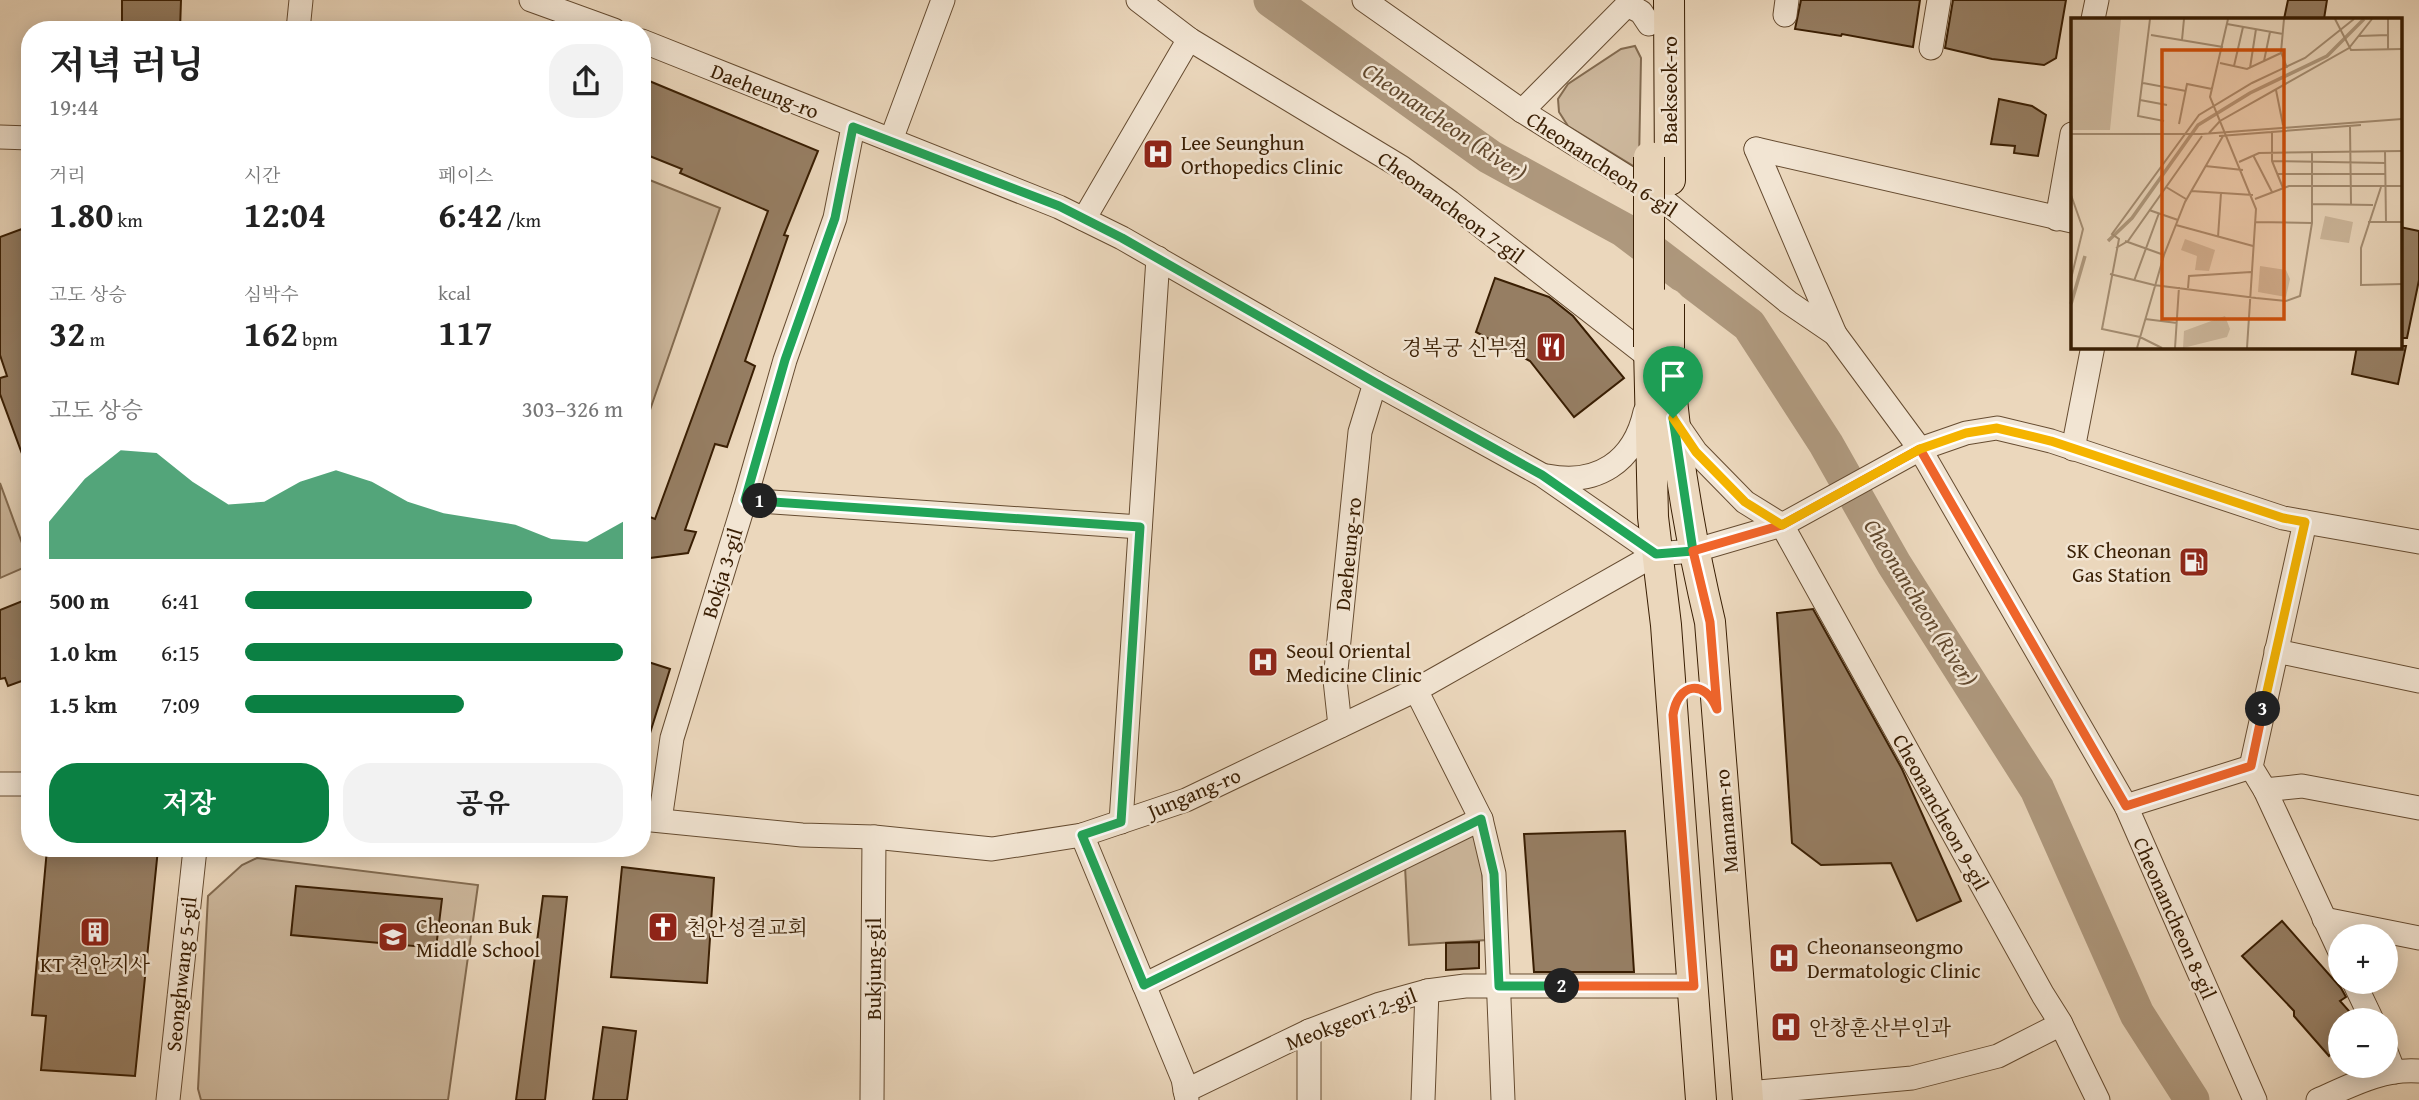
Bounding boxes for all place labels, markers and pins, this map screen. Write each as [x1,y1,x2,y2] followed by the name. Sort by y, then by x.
[1181,127,1343,182] place label: Lee Seunghun Orthopedics Clinic
[1141,137,1175,171] hospital icon: Lee Seunghun Orthopedics Clinic
[1534,330,1568,364] restaurant icon: 경복궁 신부점
[1402,332,1528,363] place label: 경복궁 신부점
[1643,346,1703,418] pin
[742,484,778,518] pin: 1
[2066,535,2171,590] place label: SK Cheonan Gas Station
[2177,545,2211,579] fuel station icon: SK Cheonan Gas Station
[1286,635,1422,690] place label: Seoul Oriental Medicine Clinic
[1246,645,1280,679] hospital icon: Seoul Oriental Medicine Clinic
[2246,692,2280,726] pin: 3
[416,910,540,965] place label: Cheonan Buk Middle School
[646,910,680,944] church icon: 천안성결교회
[686,912,808,943] place label: 천안성결교회
[78,915,112,949] building icon: KT 천안지사
[376,920,410,954] school or university icon: Cheonan Buk Middle School
[1807,931,1981,986] place label: Cheonanseongmo Dermatologic Clinic
[1767,941,1801,975] hospital icon: Cheonanseongmo Dermatologic Clinic
[40,949,151,980] place label: KT 천안지사
[1544,968,1580,1004] pin: 2
[1769,1010,1803,1044] hospital icon: 안창훈산부인과
[1809,1012,1952,1043] place label: 안창훈산부인과

